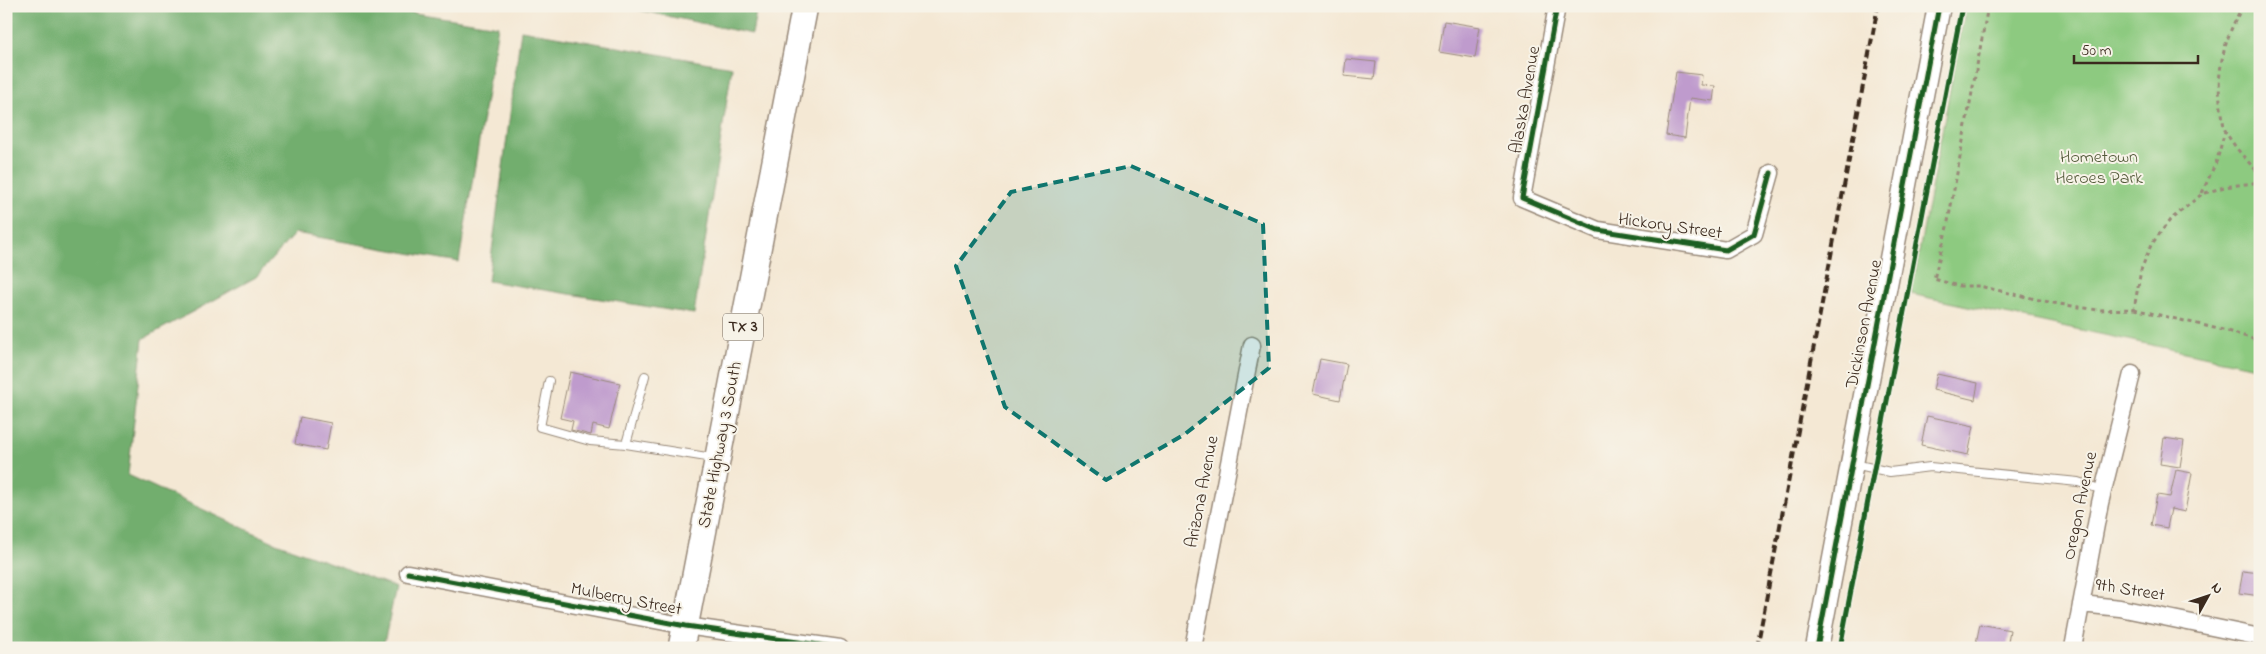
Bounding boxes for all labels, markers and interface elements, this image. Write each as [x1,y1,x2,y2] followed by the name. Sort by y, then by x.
[2074,32,2197,64] scale bar
[2081,40,2112,62] text: 50 m
[1504,43,1548,156] street label: Alaska Avenue
[2055,145,2143,192] park label: Hometown Heroes Park
[1617,207,1723,247] street label: Hickory Street
[1840,257,1890,391] street label: Dickinson Avenue
[723,314,763,341] road number: TX 3
[692,359,751,531] street label: State Highway 3 South
[1179,433,1227,550] street label: Arizona Avenue
[2057,449,2106,563] street label: Oregon Avenue
[2184,572,2234,622] north arrow
[2093,573,2167,609] street label: 9th Street
[568,576,684,624] street label: Mulberry Street
[2206,578,2228,599] text: N

